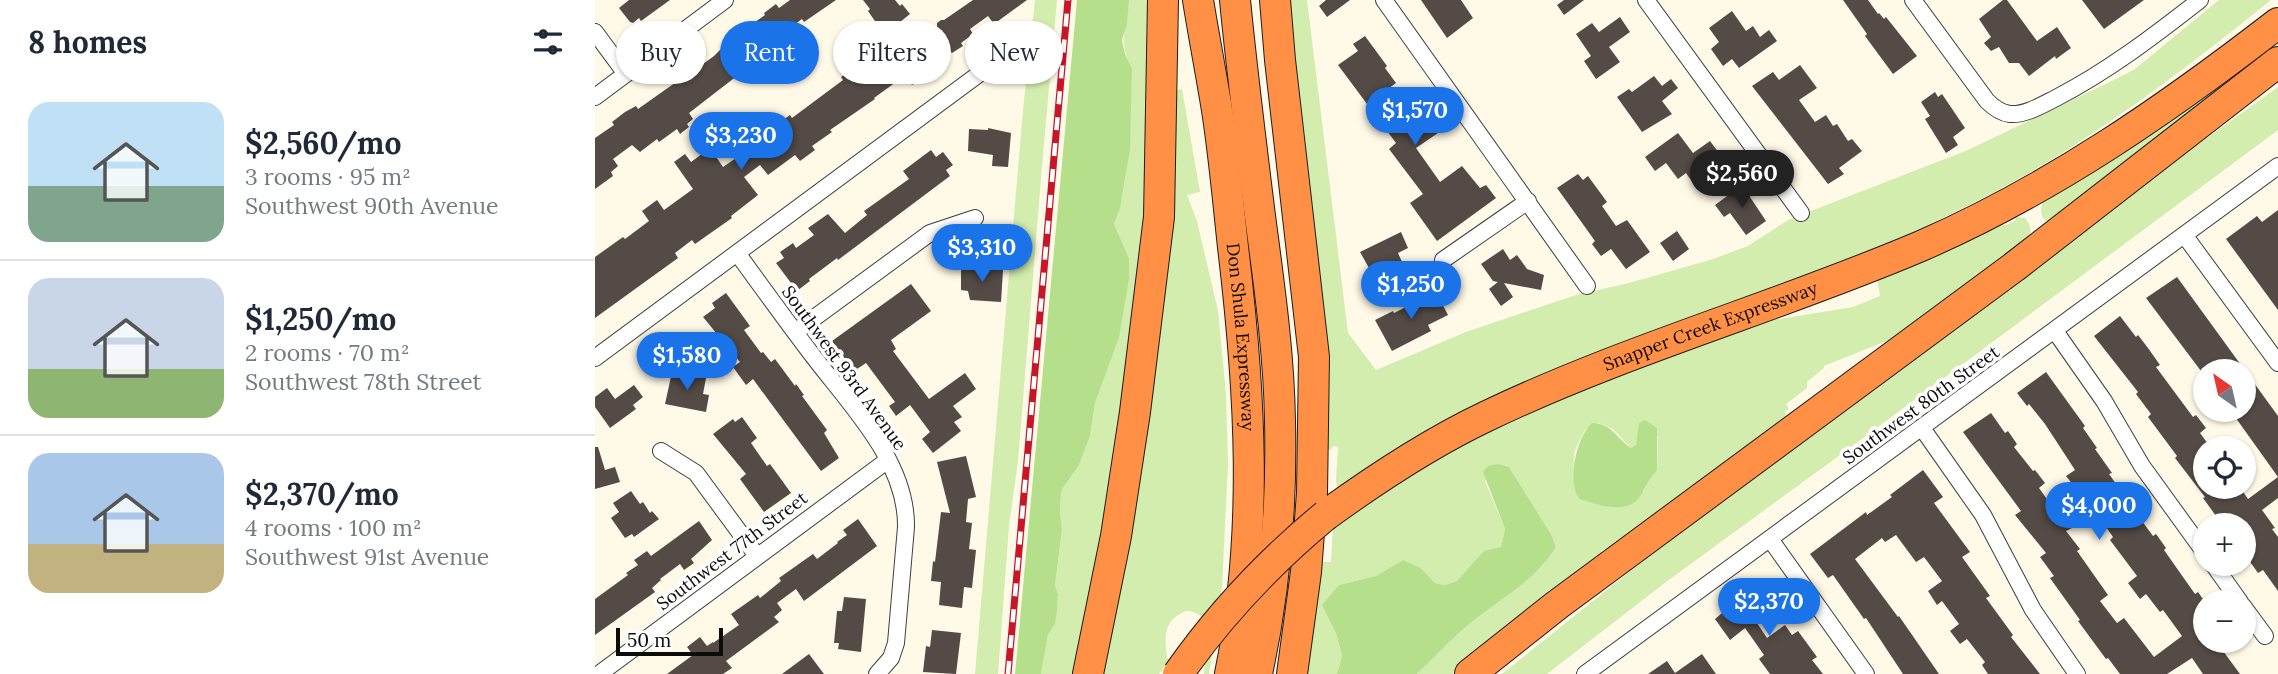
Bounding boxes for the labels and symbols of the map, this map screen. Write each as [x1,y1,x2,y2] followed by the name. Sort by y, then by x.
[1358,88,1472,147] pin: $1,570
[684,113,798,172] pin: $3,230
[1685,150,1799,210] pin: $2,560
[925,224,1039,284] pin: $3,310
[1222,242,1260,432] street label: Don Shula Expressway
[1354,262,1468,321] pin: $1,250
[1600,276,1821,376] street label: Snapper Creek Expressway
[777,281,912,455] street label: Southwest 93rd Avenue
[630,332,744,392] pin: $1,580
[1838,340,2004,469] street label: Southwest 80th Street
[2193,359,2256,422] north arrow
[2042,482,2156,542] pin: $4,000
[652,486,812,615] street label: Southwest 77th Street
[1712,578,1826,638] pin: $2,370
[616,625,723,657] scale bar

